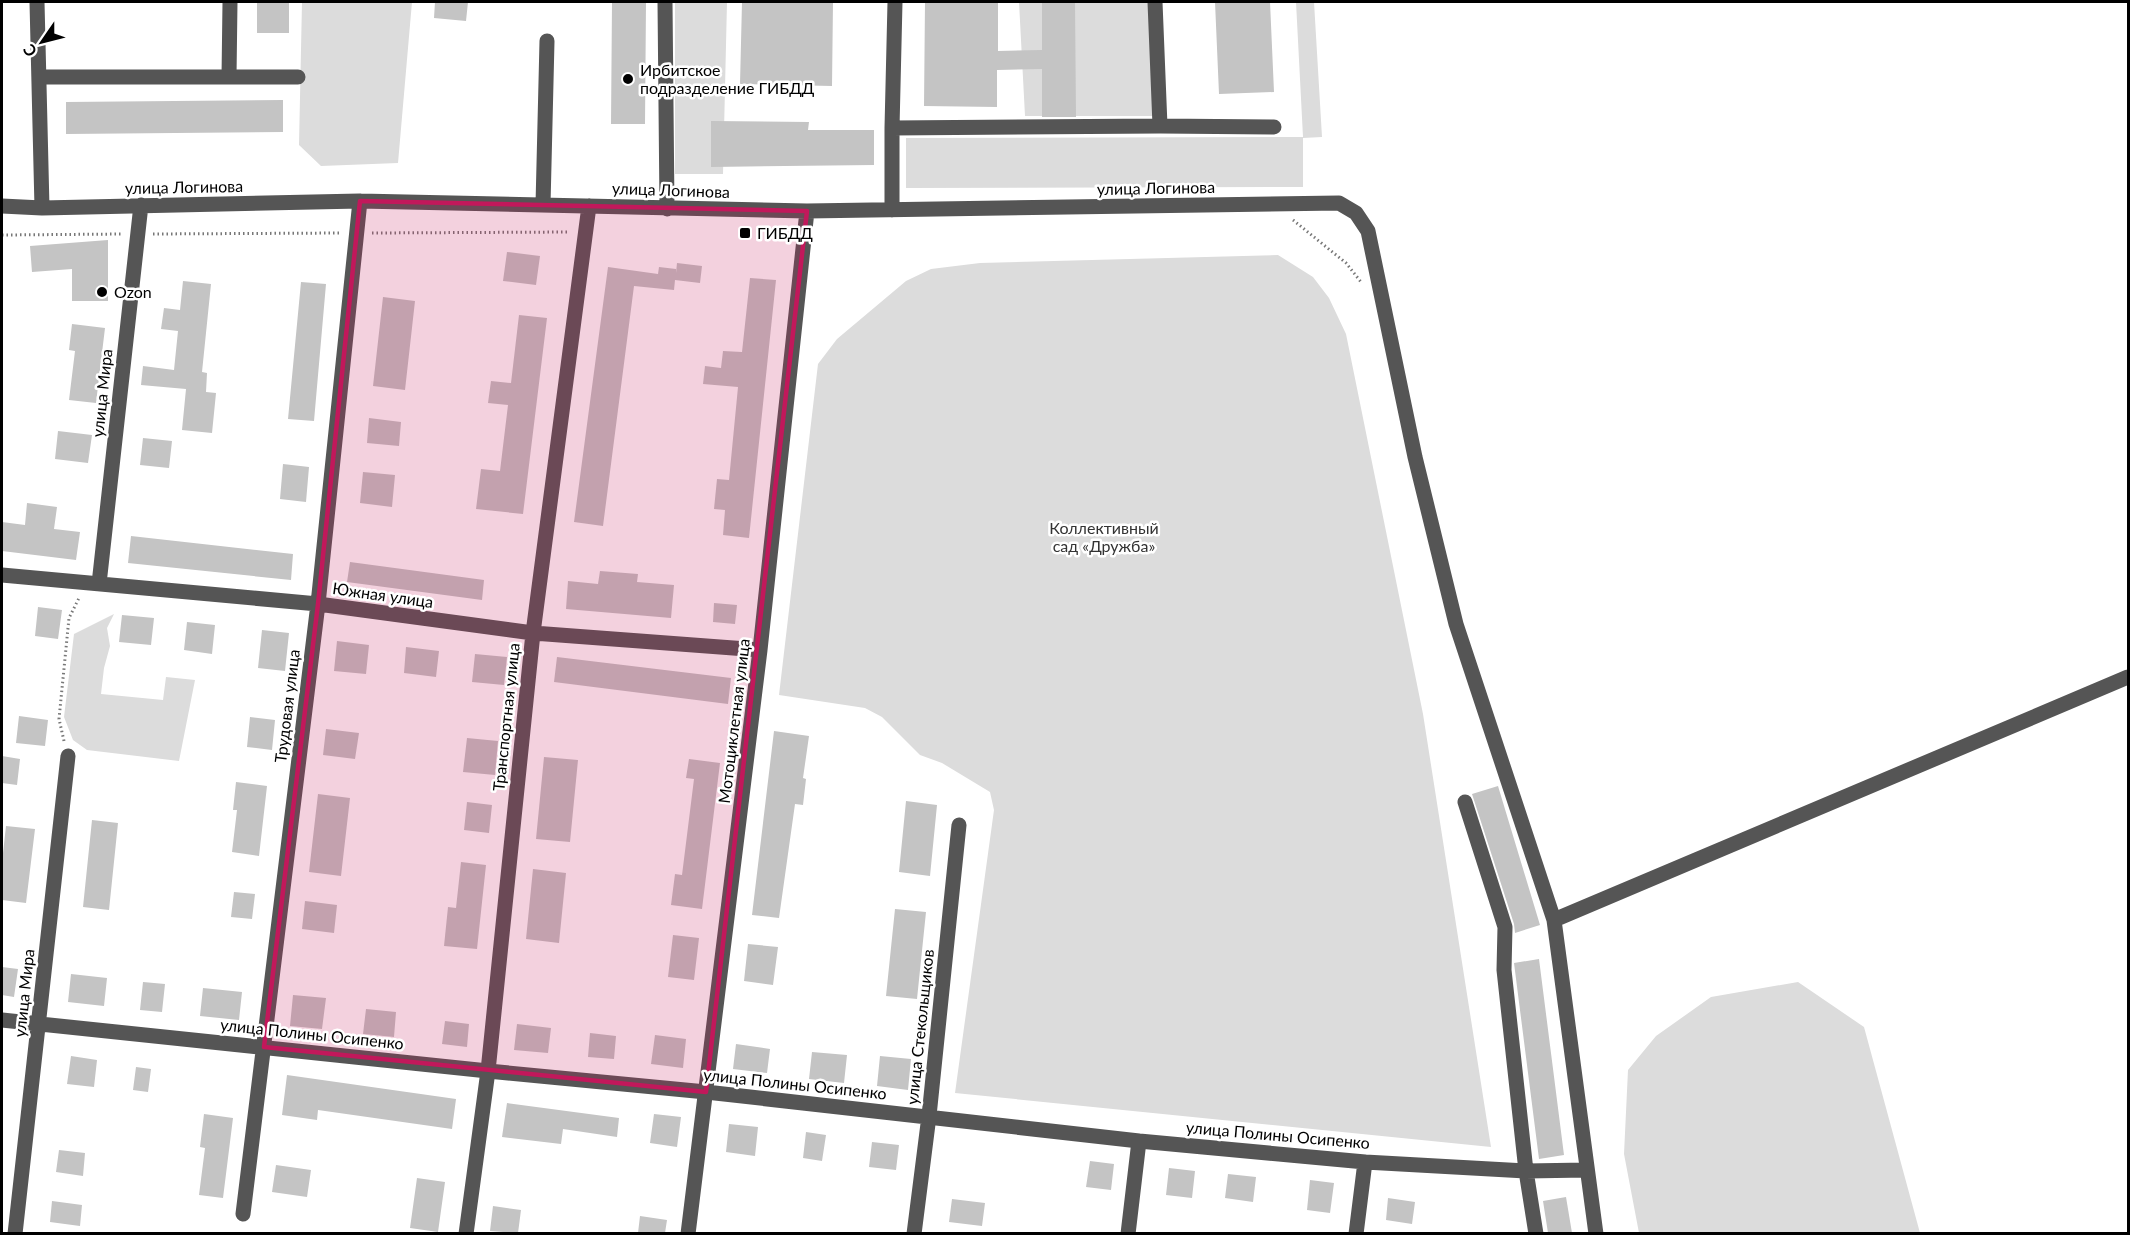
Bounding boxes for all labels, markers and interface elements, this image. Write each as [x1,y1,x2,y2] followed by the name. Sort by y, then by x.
[12,12,72,72] north arrow
[18,41,40,61] text: С
[640,60,815,97] place label: Ирбитское подразделение ГИБДД
[621,72,635,86] marker: Ирбитское подразделение ГИБДД
[125,176,243,197] street label: улица Логинова
[1097,177,1215,198] street label: улица Логинова
[612,178,730,201] street label: улица Логинова
[757,223,813,242] place label: ГИБДД
[738,226,752,240] marker: ГИБДД
[114,282,152,301] place label: Ozon
[95,285,109,299] marker: Ozon
[87,348,116,438] street label: улица Мира
[1049,518,1159,555] park label: Коллективный сад «Дружба»
[331,578,435,611] street label: Южная улица
[714,638,753,804] street label: Мотоциклетная улица
[488,642,523,792] street label: Транспортная улица
[270,648,303,764] street label: Трудовая улица
[9,948,38,1038] street label: улица Мира
[902,948,937,1106] street label: улица Стекольщиков
[219,1014,405,1053] street label: улица Полины Осипенко
[702,1064,888,1103] street label: улица Полины Осипенко
[1185,1117,1371,1152] street label: улица Полины Осипенко

